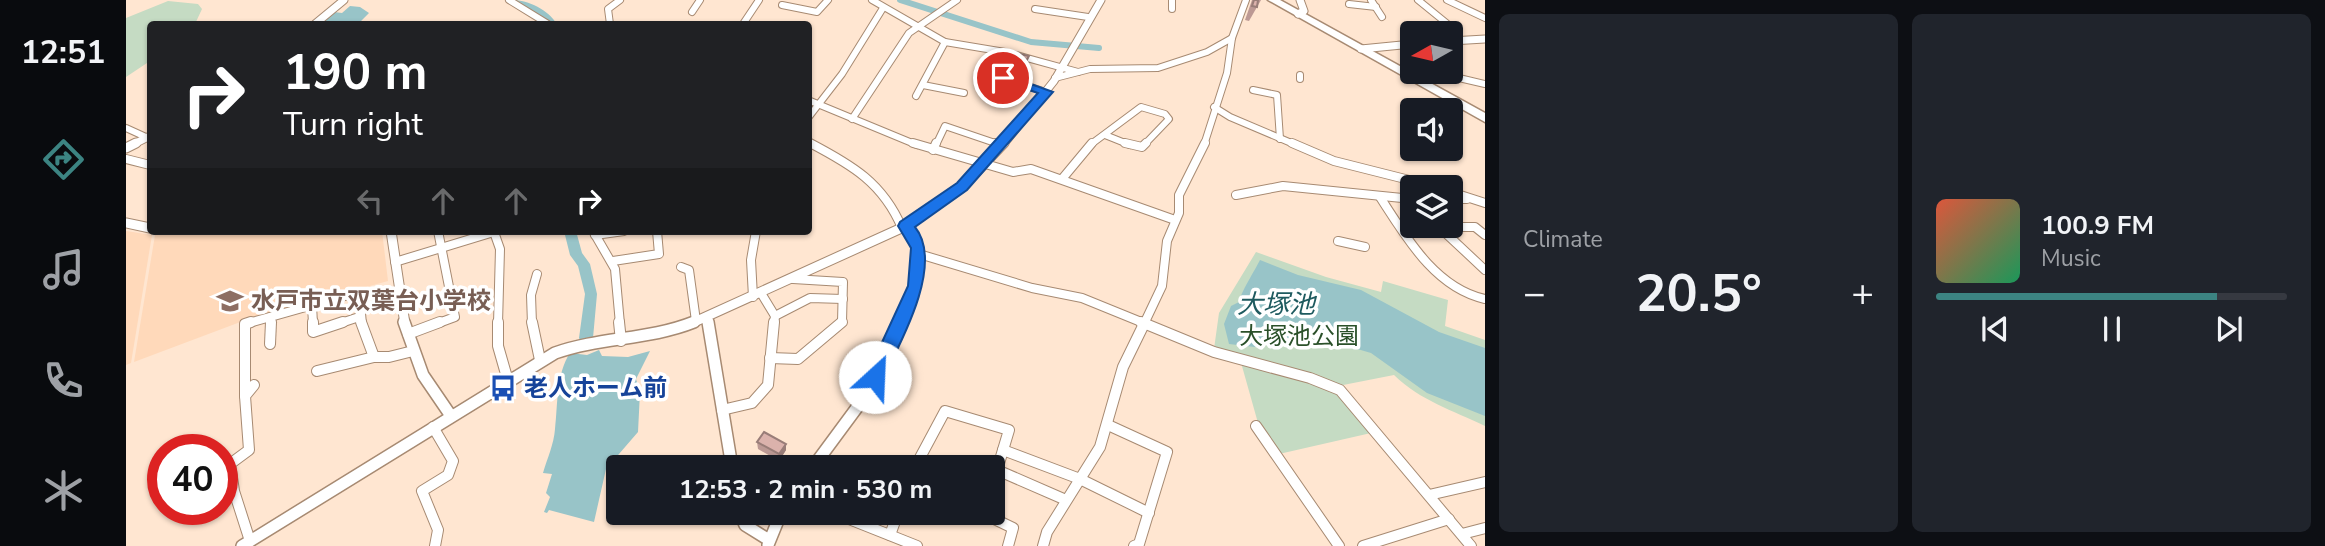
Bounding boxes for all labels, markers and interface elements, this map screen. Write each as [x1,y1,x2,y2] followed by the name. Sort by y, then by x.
[1400,21,1463,84] north arrow
[1400,21,1463,238] map controls
[21,31,105,74] text: 12:51
[283,39,427,106] text: 190 m
[973,48,1033,108] pin
[168,49,259,140] icon: right
[984,59,1022,97] icon: arrive
[1400,98,1463,161] button: sound
[283,103,423,146] text: Turn right
[39,135,88,184] icon: directions
[1400,175,1463,238] button: layers
[351,182,389,220] icon: left
[424,182,462,220] icon: ahead
[497,182,535,220] icon: ahead
[570,182,608,220] icon: right
[2041,208,2154,243] text: 100.9 FM
[1523,224,1603,255] text: Climate
[2041,243,2101,274] text: Music
[39,245,88,294] icon: music
[1635,258,1762,329] text: 20.5°
[1523,268,1546,319] text: −
[1851,268,1874,319] text: +
[251,285,491,317] place label: 水戸市立双葉台小学校
[215,286,245,316] school or university icon: 水戸市立双葉台小学校
[1237,287,1318,322] water label: 大塚池
[1976,310,2014,348] icon: previous
[2093,310,2131,348] icon: pause
[2210,310,2248,348] icon: next
[1239,320,1359,352] park label: 大塚池公園
[838,340,912,414] position arrow
[39,356,88,405] icon: phone
[524,372,667,404] place label: 老人ホーム前
[488,373,518,403] bus stop icon: 老人ホーム前
[147,434,238,525] speed limit sign: 40
[39,466,88,515] icon: climate
[679,472,932,507] text: 12:53 · 2 min · 530 m

